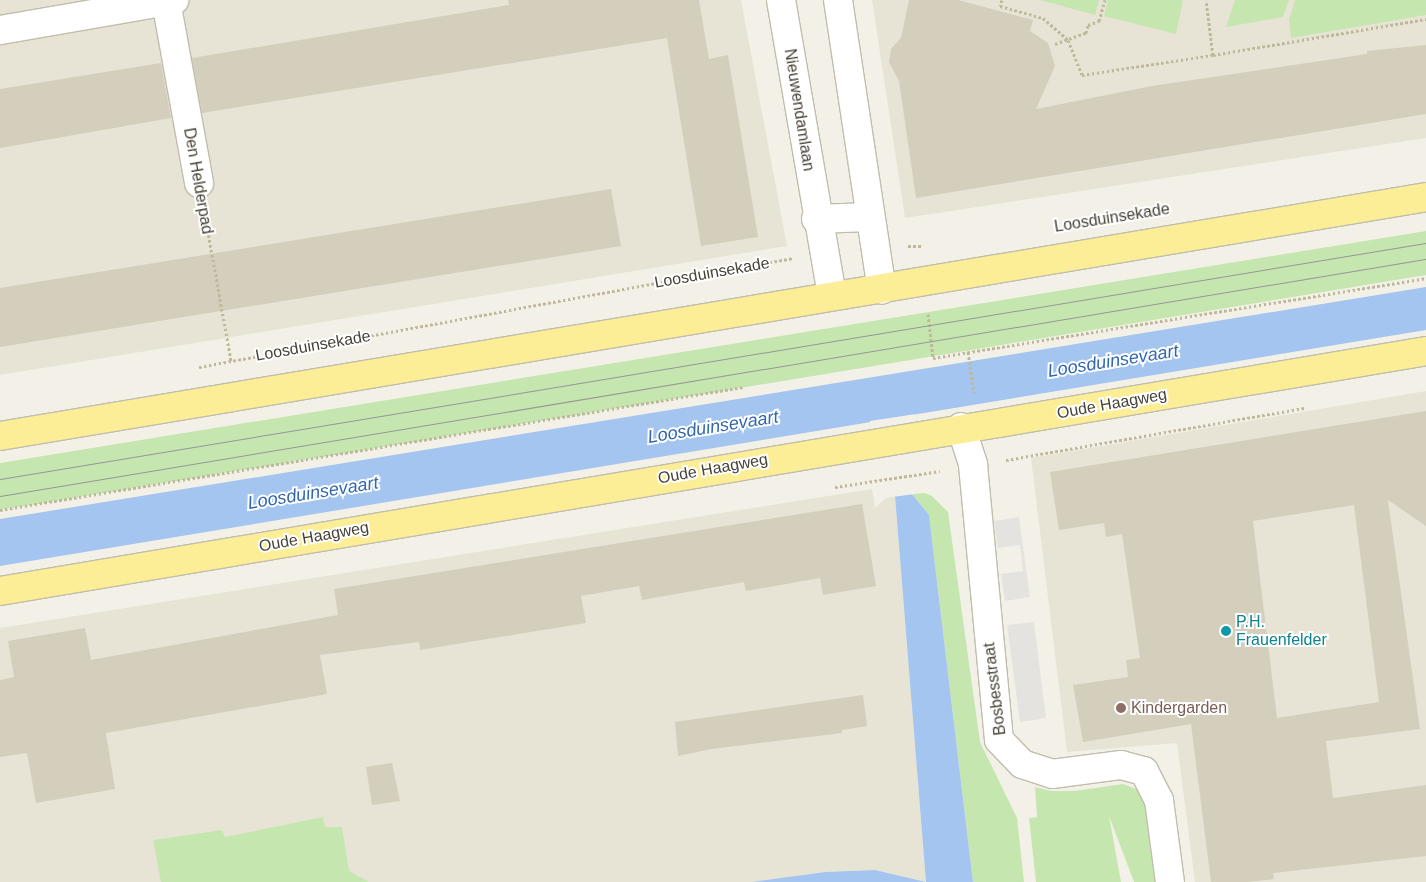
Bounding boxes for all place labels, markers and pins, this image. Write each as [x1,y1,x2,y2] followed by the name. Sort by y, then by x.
[1236,612,1327,650] place label: P.H. Frauenfelder
[1220,625,1232,637] marker: P.H. Frauenfelder
[1131,698,1227,718] place label: Kindergarden
[1115,702,1127,714] marker: Kindergarden

